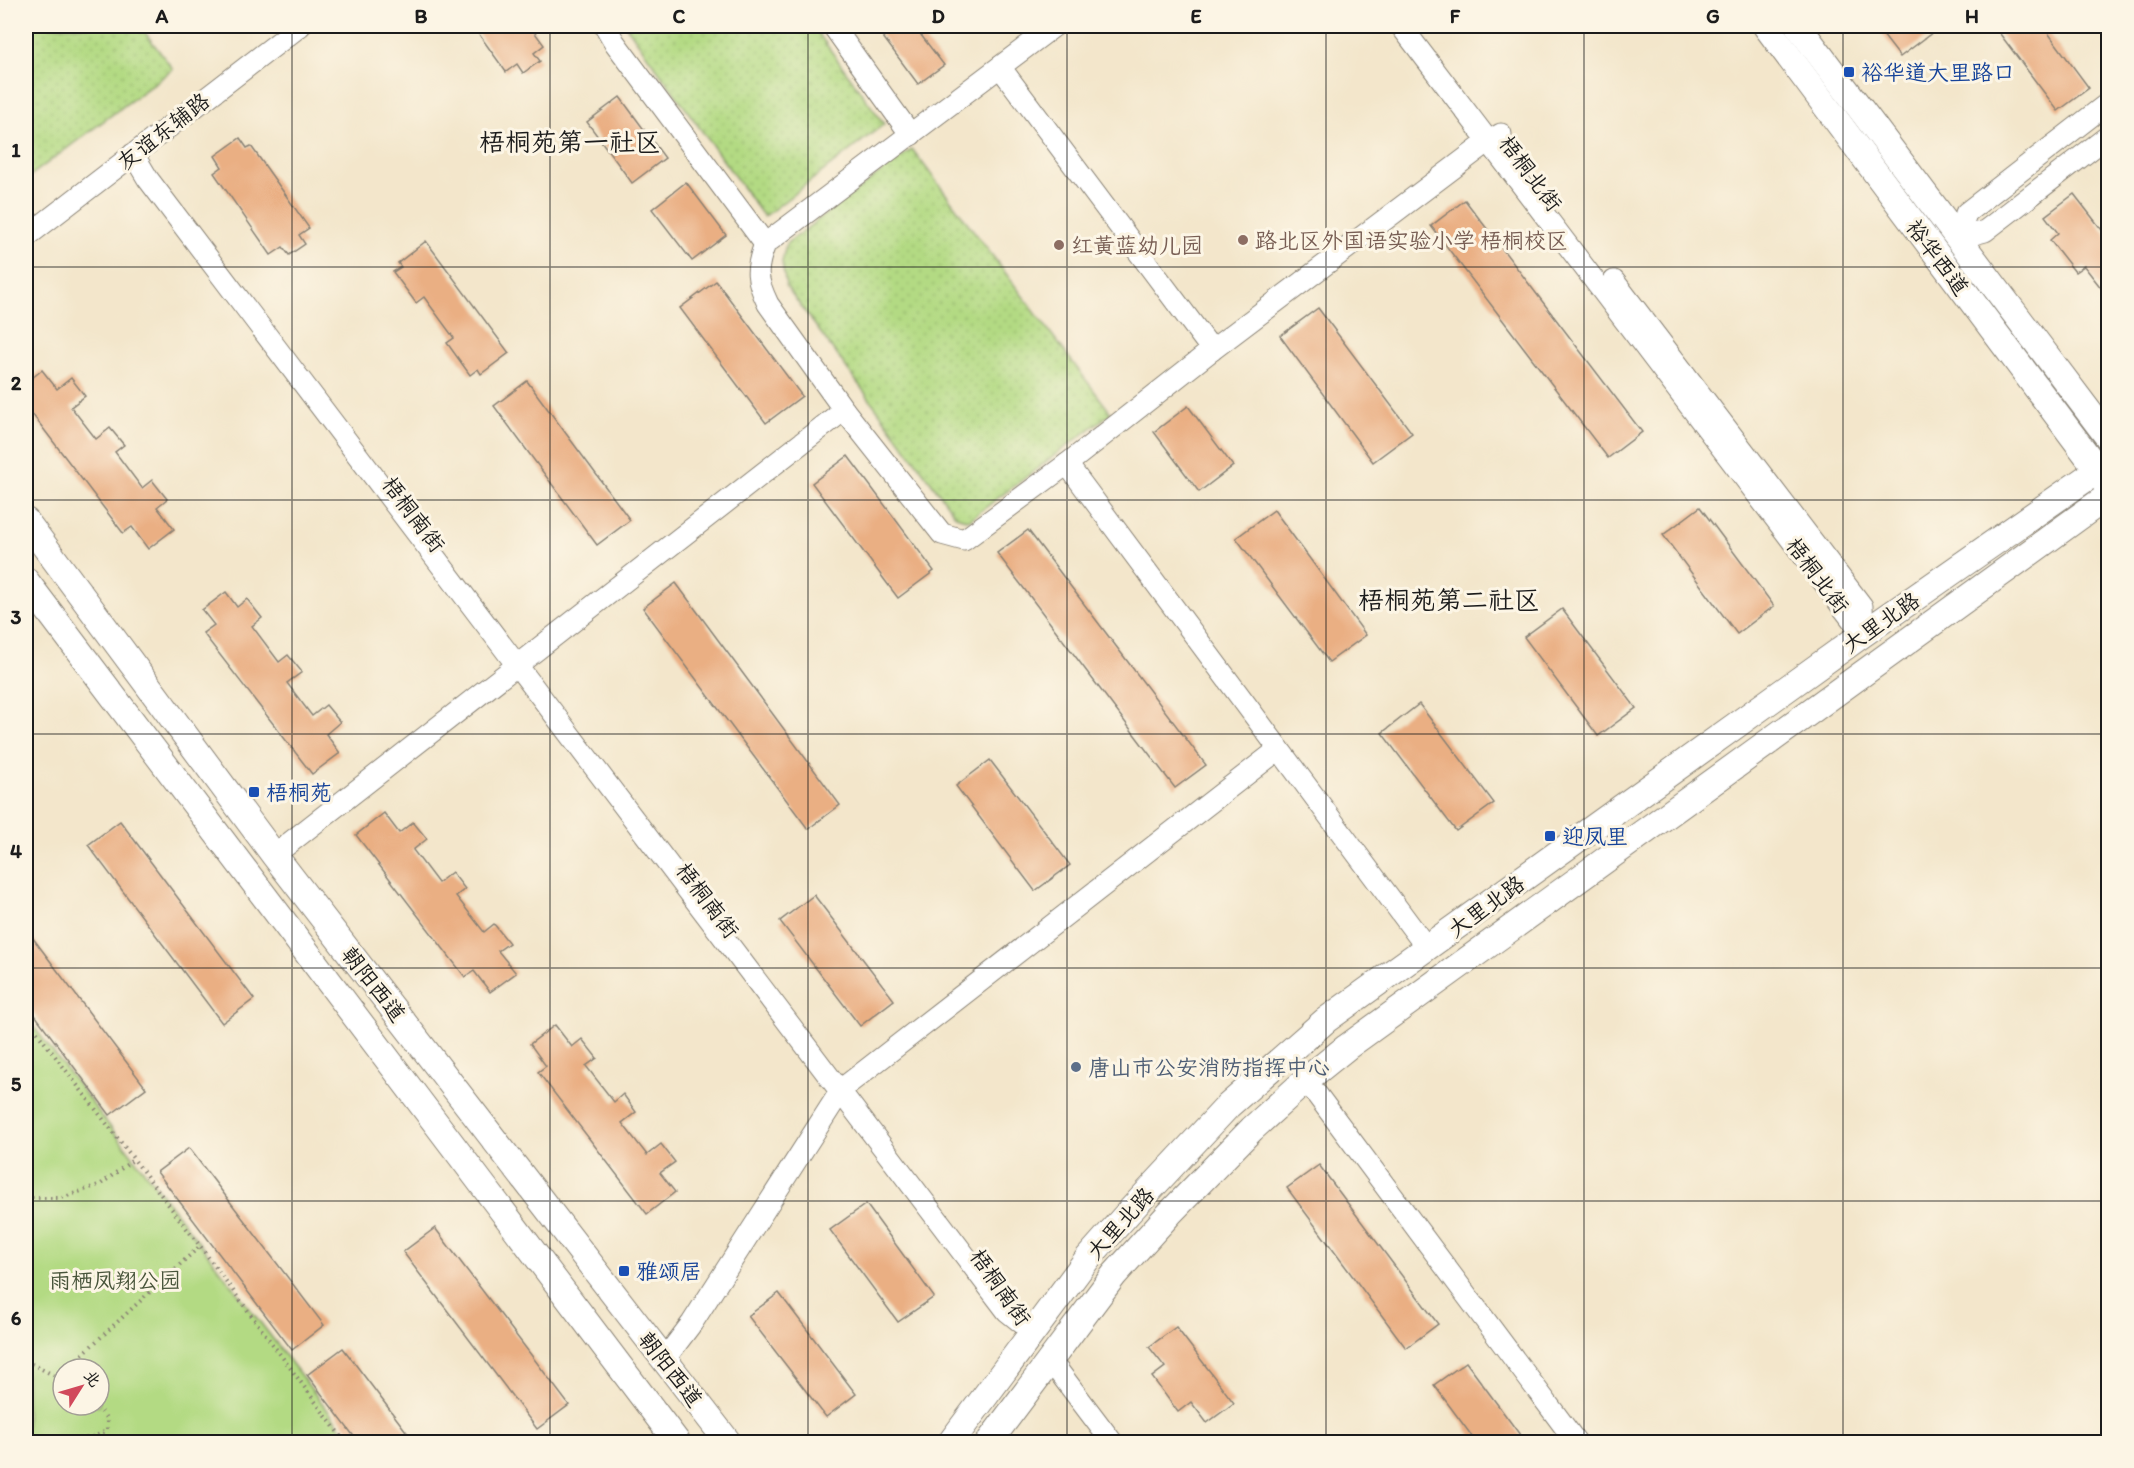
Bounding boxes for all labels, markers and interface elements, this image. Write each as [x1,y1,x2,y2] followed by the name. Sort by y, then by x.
[155,4,169,28] text: A
[415,4,428,28] text: B
[673,4,686,28] text: C
[931,4,945,28] text: D
[1190,4,1202,28] text: E
[1450,4,1461,28] text: F
[1706,4,1720,28] text: G
[1965,4,1979,28] text: H
[1861,59,2015,86] place label: 裕华道大里路口
[1842,65,1856,79] marker: 裕华道大里路口
[112,87,215,176] street label: 友谊东辅路
[479,126,661,158] district label: 梧桐苑第一社区
[1493,130,1568,217] street label: 梧桐北街
[11,138,21,162] text: 1
[1900,214,1975,301] street label: 裕华西道
[1255,227,1568,254] place label: 路北区外国语实验小学 梧桐校区
[1071,232,1203,259] place label: 红黄蓝幼儿园
[1236,233,1250,247] marker: 路北区外国语实验小学 梧桐校区
[1052,238,1066,252] marker: 红黄蓝幼儿园
[11,371,22,395] text: 2
[376,471,451,558] street label: 梧桐南街
[1780,532,1855,619] street label: 梧桐北街
[1358,584,1540,616] district label: 梧桐苑第二社区
[1837,586,1925,659] street label: 大里北路
[11,605,22,629] text: 3
[266,779,332,806] place label: 梧桐苑
[247,785,261,799] marker: 梧桐苑
[1562,823,1628,850] place label: 迎凤里
[1543,829,1557,843] marker: 迎凤里
[10,839,22,863] text: 4
[670,857,745,944] street label: 梧桐南街
[1443,870,1530,943] street label: 大里北路
[336,941,411,1027] street label: 朝阳西道
[1088,1054,1330,1081] place label: 唐山市公安消防指挥中心
[1069,1060,1083,1074] marker: 唐山市公安消防指挥中心
[11,1072,22,1096] text: 5
[1081,1182,1160,1265] street label: 大里北路
[964,1243,1037,1331] street label: 梧桐南街
[636,1258,702,1285] place label: 雅颂居
[617,1264,631,1278] marker: 雅颂居
[49,1267,181,1294] park label: 雨栖凤翔公园
[11,1306,22,1330] text: 6
[633,1326,708,1412] street label: 朝阳西道
[51,1357,111,1417] north arrow
[80,1366,105,1390] text: 北

